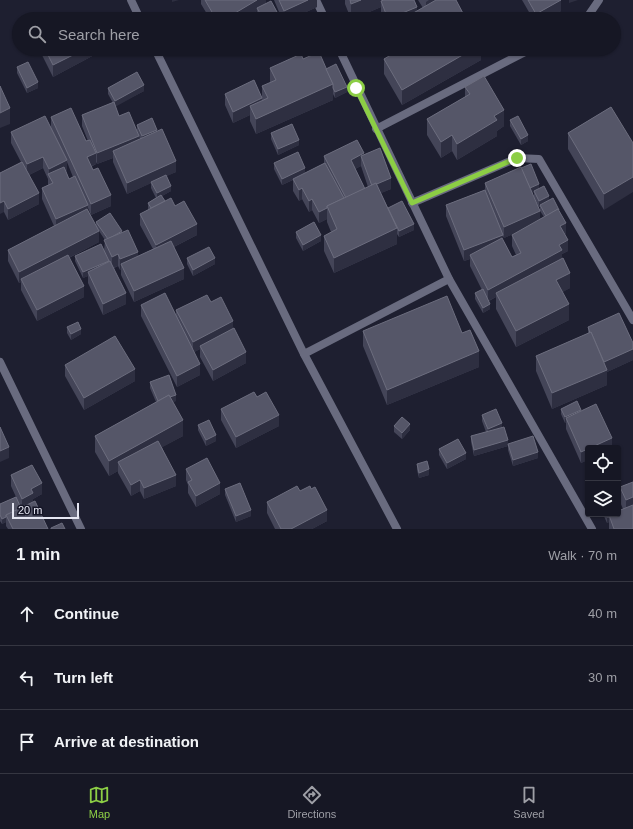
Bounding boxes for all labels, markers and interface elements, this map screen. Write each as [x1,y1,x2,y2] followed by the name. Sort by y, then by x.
[12,12,621,56] search box
[26,23,48,45] icon: search
[58,26,140,43] text: Search here
[347,79,365,97] route start
[508,149,526,167] route end
[585,445,621,517] map controls
[585,445,621,481] button: locate
[585,481,621,517] button: layers
[12,501,79,520] scale bar
[18,504,42,516] text: 20 m
[16,545,60,564] text: 1 min
[548,548,617,563] text: Walk · 70 m
[16,603,38,625] icon: ahead
[54,605,119,622] text: Continue
[588,606,617,621] text: 40 m
[16,667,38,689] icon: left
[54,669,113,686] text: Turn left
[588,670,617,685] text: 30 m
[16,731,38,753] icon: arrive
[54,733,199,750] text: Arrive at destination
[88,784,110,820] tab: Map
[287,784,336,820] tab: Directions
[513,784,544,820] tab: Saved

